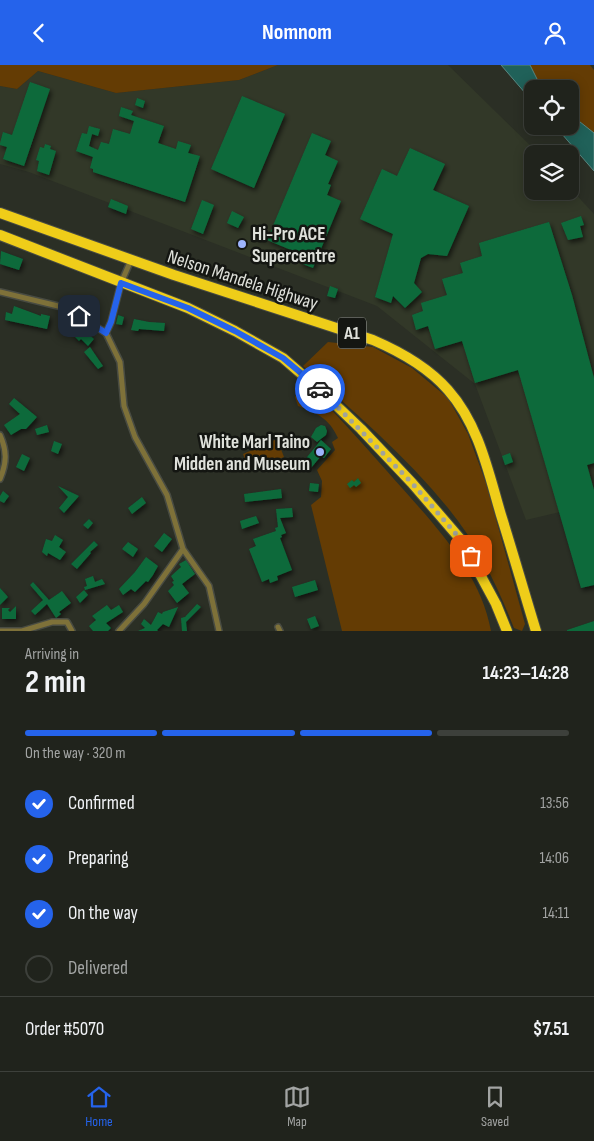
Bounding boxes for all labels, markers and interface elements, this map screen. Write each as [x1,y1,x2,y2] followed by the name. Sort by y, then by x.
[25,19,53,47] icon: back
[262,19,332,46] text: Nomnom
[541,19,569,47] icon: person
[524,80,579,200] map controls
[524,80,579,135] button: locate
[524,145,579,200] button: layers
[252,223,336,268] place label: Hi-Pro ACE Supercentre
[236,238,248,250] marker: Hi-Pro ACE Supercentre
[164,245,321,316] street label: Nelson Mandela Highway
[58,295,100,337] pin
[65,302,93,330] icon: home
[338,317,366,349] road number: A1
[295,364,345,414] courier
[306,375,334,403] icon: car
[174,431,310,476] place label: White Marl Taino Midden and Museum
[314,446,326,458] marker: White Marl Taino Midden and Museum
[450,535,492,577] pin
[457,542,485,570] icon: bag
[25,645,79,664] text: Arriving in
[482,662,569,685] text: 14:23–14:28
[25,663,86,702] text: 2 min
[25,744,125,763] text: On the way · 320 m
[25,790,53,818] icon: check
[68,792,135,815] text: Confirmed
[540,794,569,813] text: 13:56
[25,845,53,873] icon: check
[68,847,129,870] text: Preparing
[540,849,569,868] text: 14:06
[25,900,53,928] icon: check
[68,902,138,925] text: On the way
[542,904,569,923] text: 14:11
[68,957,128,980] text: Delivered
[25,1018,104,1041] text: Order #5070
[533,1018,569,1041] text: $7.51
[85,1083,113,1130] tab: Home
[283,1083,311,1130] tab: Map
[481,1083,509,1130] tab: Saved

